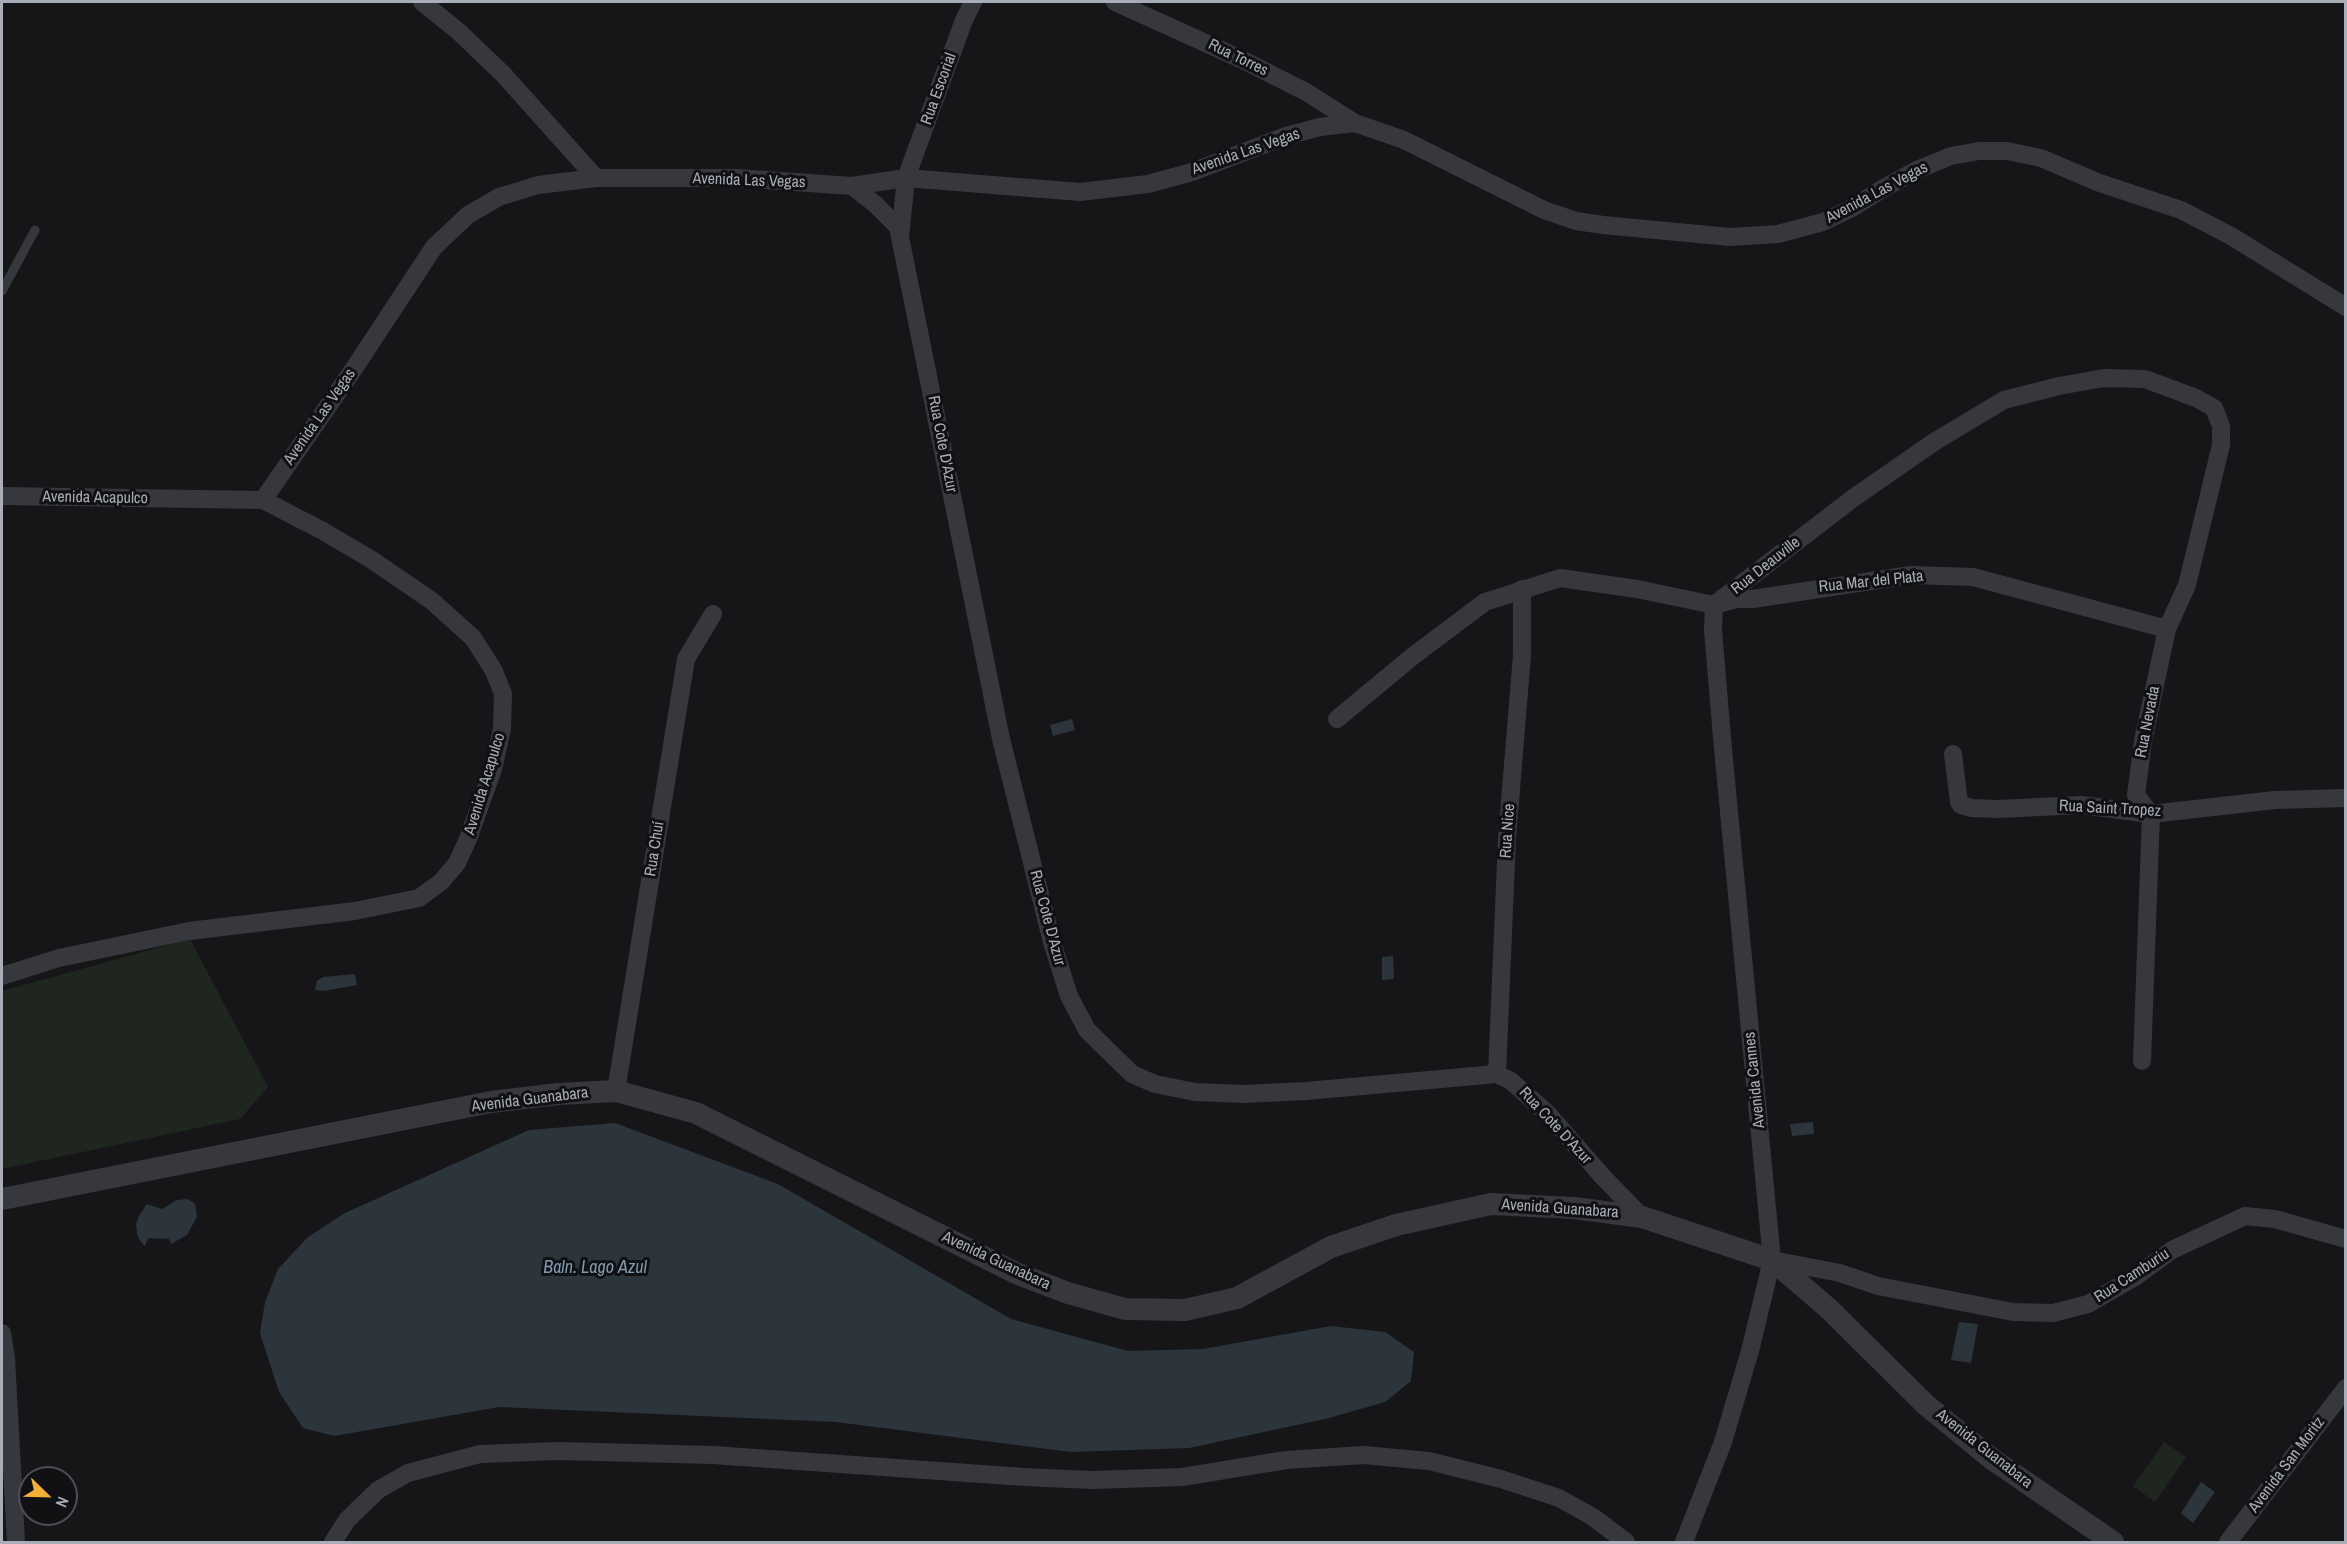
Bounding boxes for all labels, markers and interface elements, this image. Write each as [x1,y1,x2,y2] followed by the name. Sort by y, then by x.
[1205,35,1271,81] street label: Rua Torres
[917,50,961,128] street label: Rua Escorial
[1190,125,1302,179] street label: Avenida Las Vegas
[1823,158,1931,228] street label: Avenida Las Vegas
[692,169,806,193] street label: Avenida Las Vegas
[280,365,360,469] street label: Avenida Las Vegas
[923,394,961,494] street label: Rua Cote D'Azur
[42,487,148,509] street label: Avenida Acapulco
[1728,533,1804,599] street label: Rua Deauville
[1818,567,1924,597] street label: Rua Mar del Plata
[2132,684,2164,760] street label: Rua Nevada
[460,731,510,837] street label: Avenida Acapulco
[2058,797,2162,821] street label: Rua Saint Tropez
[1497,803,1519,859] street label: Rua Nice
[641,820,669,878] street label: Rua Chuí
[1025,868,1069,968] street label: Rua Cote D'Azur
[1740,1031,1770,1129] street label: Avenida Cannes
[471,1083,589,1117] street label: Avenida Guanabara
[1515,1084,1595,1168] street label: Rua Cote D'Azur
[1501,1195,1619,1223] street label: Avenida Guanabara
[939,1228,1053,1294] street label: Avenida Guanabara
[2091,1245,2173,1307] street label: Rua Camburiu
[543,1257,647,1279] water label: Baln. Lago Azul
[1932,1405,2036,1493] street label: Avenida Guanabara
[2245,1413,2329,1517] street label: Avenida San Moritz
[18,1466,78,1526] north arrow
[51,1494,75,1511] text: N

